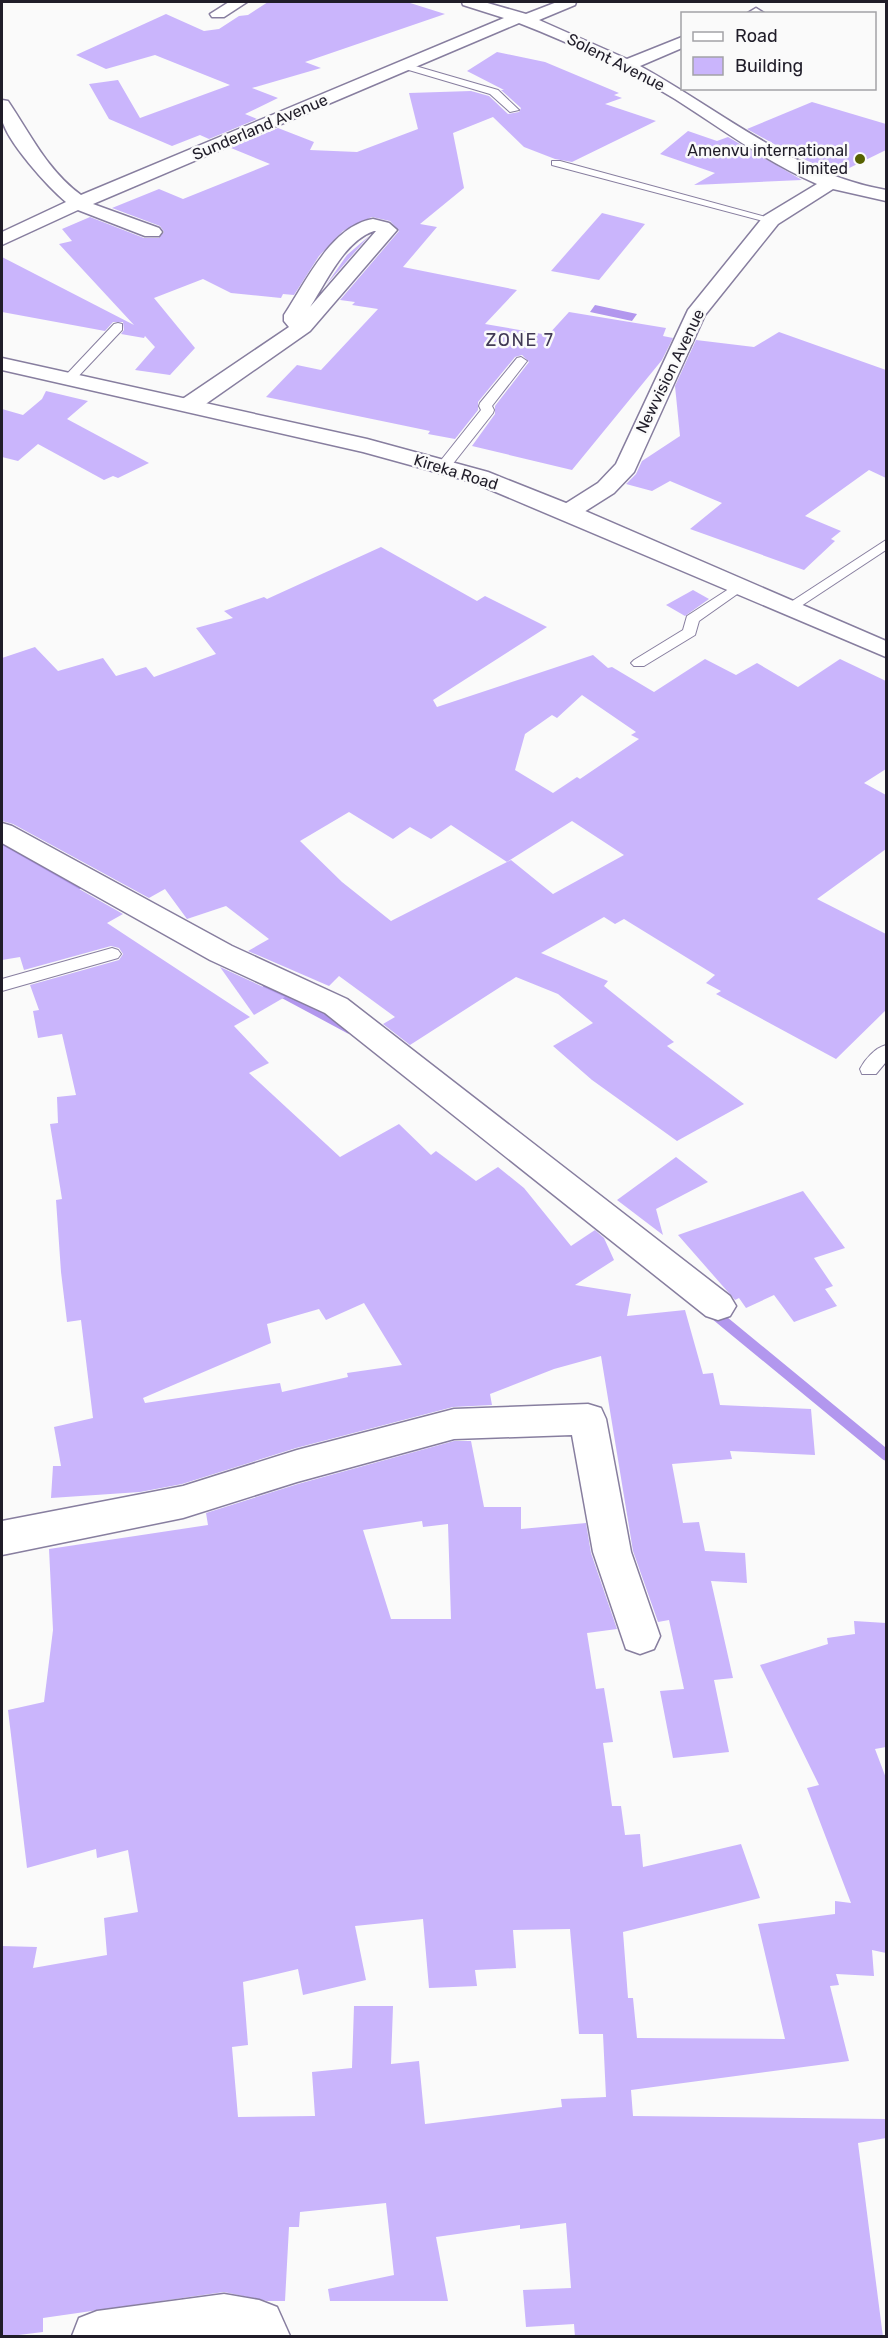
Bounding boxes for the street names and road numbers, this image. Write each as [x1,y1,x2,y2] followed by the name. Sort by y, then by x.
[564,29,668,95] street label: Solent Avenue
[189,90,331,164] street label: Sunderland Avenue
[632,306,708,436] street label: Newvision Avenue
[412,450,500,494] street label: Kireka Road

